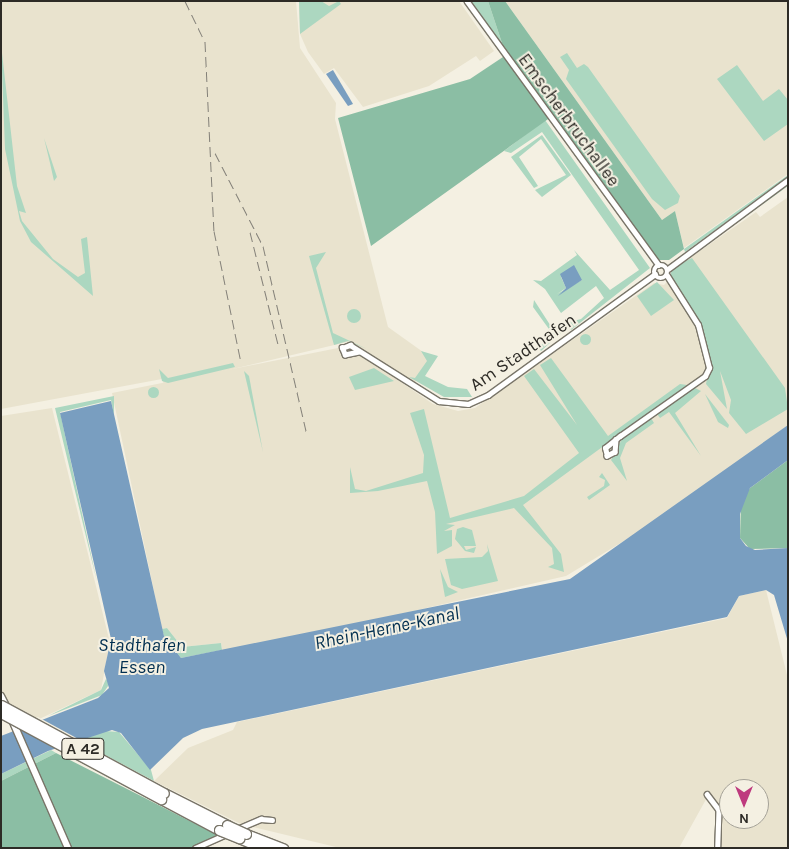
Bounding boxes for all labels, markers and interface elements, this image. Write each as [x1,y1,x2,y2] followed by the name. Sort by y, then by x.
[514,49,624,191] street label: Emscherbruchallee
[466,309,580,395] street label: Am Stadthafen
[312,603,462,655] water label: Rhein-Herne-Kanal
[98,635,186,679] water label: Stadthafen Essen
[61,736,106,762] road number: A 42
[719,779,769,829] north arrow
[739,810,749,827] text: N

